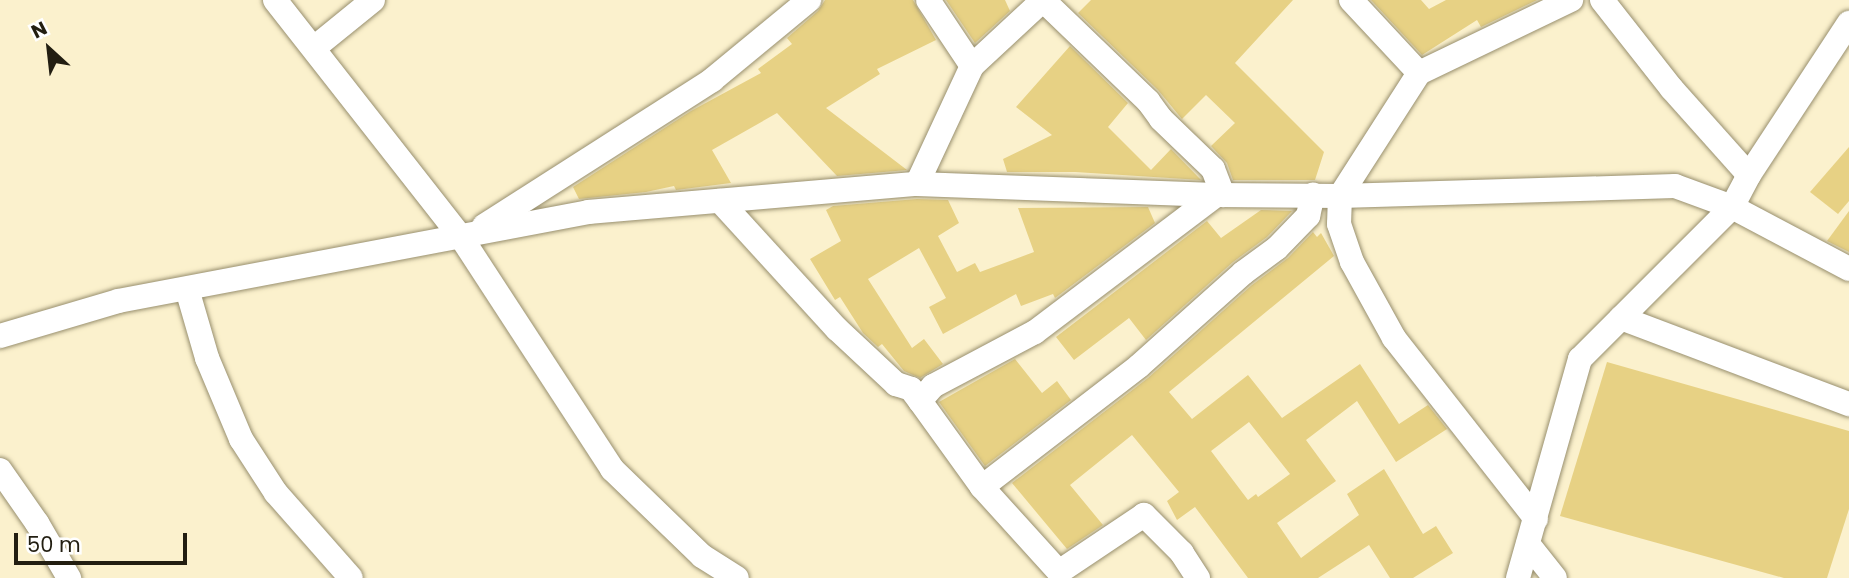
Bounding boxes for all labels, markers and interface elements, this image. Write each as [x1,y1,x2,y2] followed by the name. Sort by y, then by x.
[14,14,84,84] north arrow
[27,15,52,45] text: N
[18,518,191,562] scale bar
[27,530,81,559] text: 50 m

